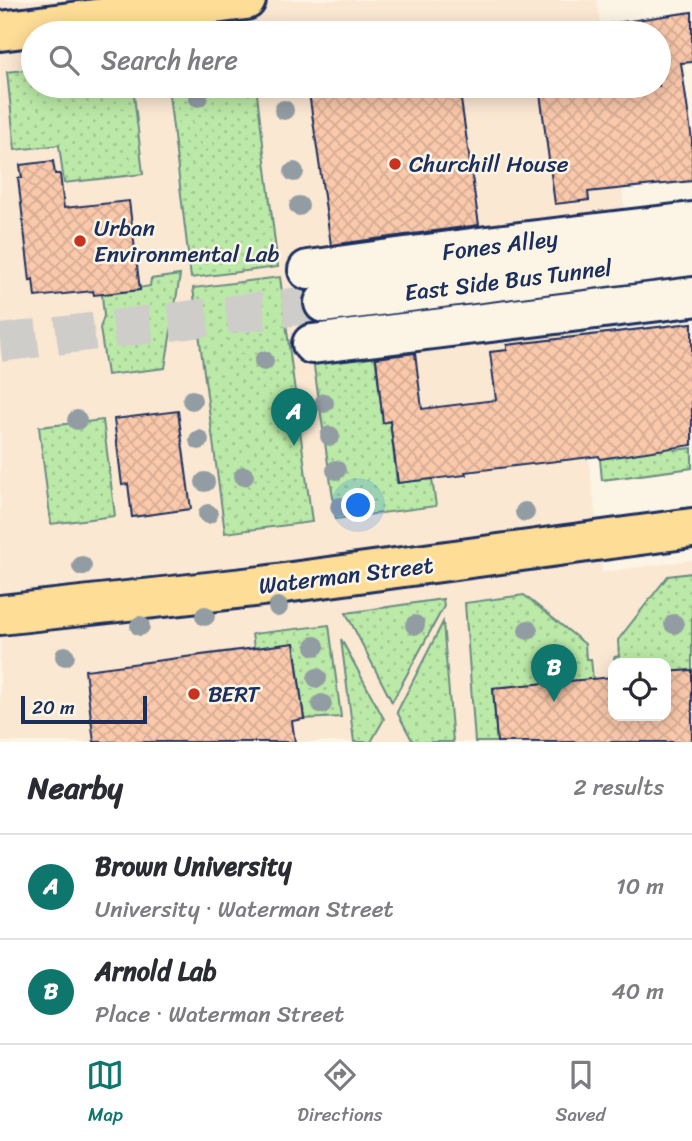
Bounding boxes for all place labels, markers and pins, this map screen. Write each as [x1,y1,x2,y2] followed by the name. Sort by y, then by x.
[409,144,569,185] place label: Churchill House
[387,156,403,172] marker: Churchill House
[94,208,280,275] place label: Urban Environmental Lab
[72,233,88,249] marker: Urban Environmental Lab
[271,388,317,446] pin: A
[531,644,577,702] pin: B
[208,674,261,715] place label: BERT
[186,686,202,702] marker: BERT

